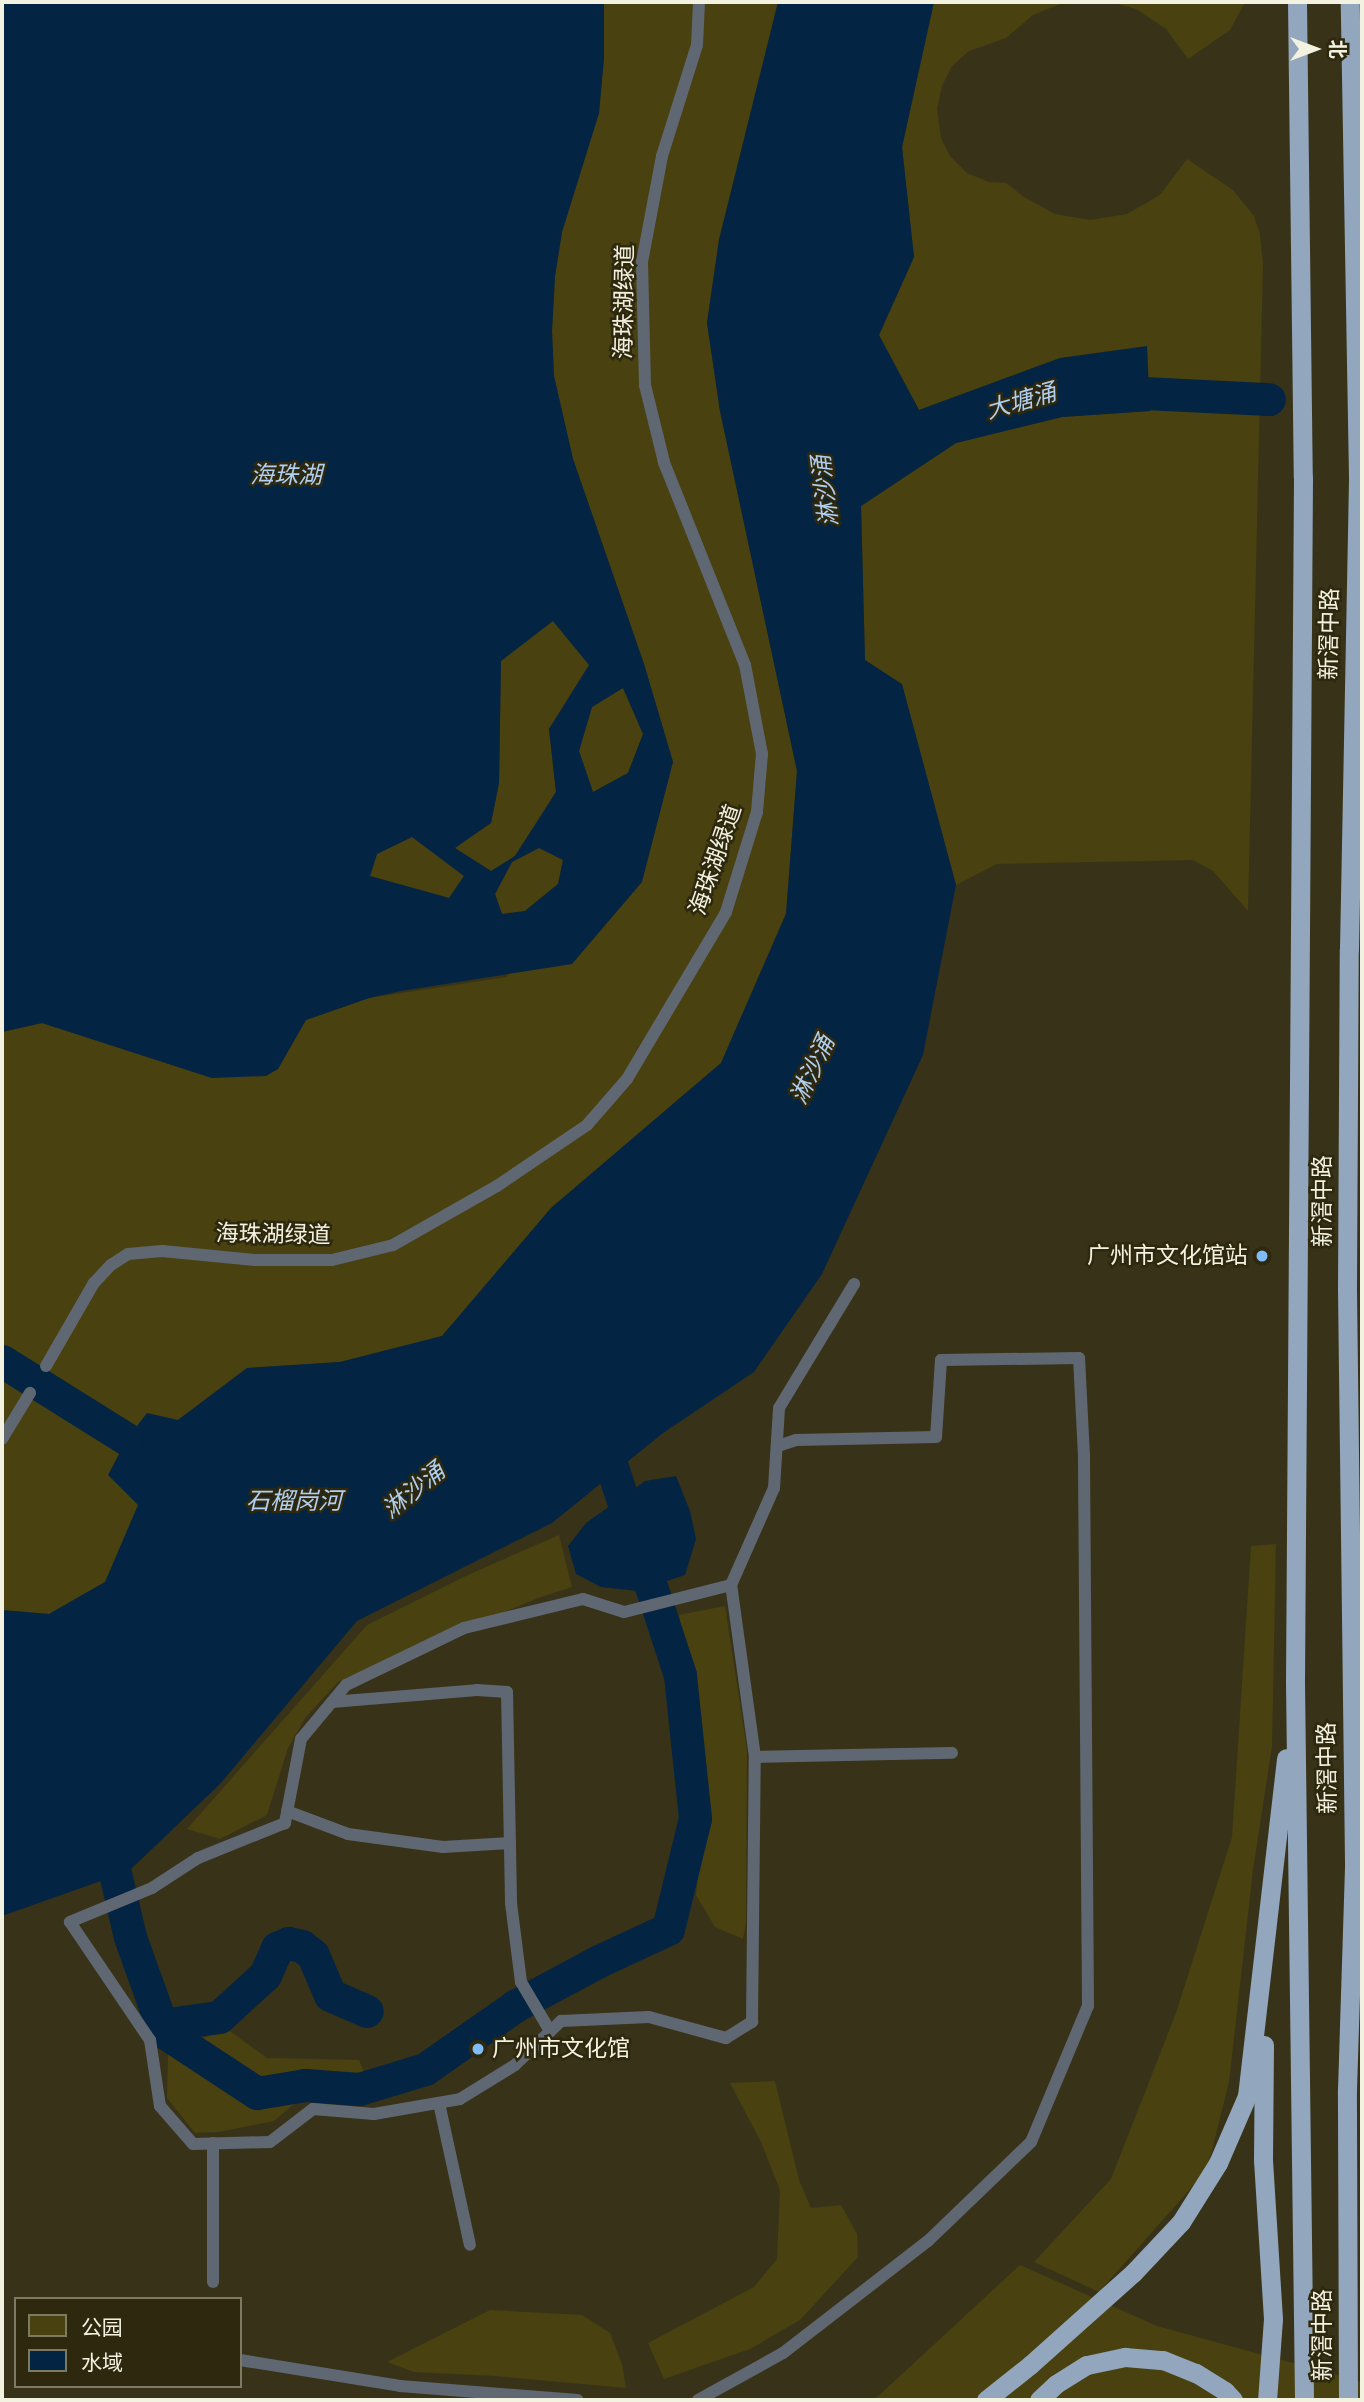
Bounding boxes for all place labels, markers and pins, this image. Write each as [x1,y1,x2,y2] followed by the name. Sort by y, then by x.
[1087,1242,1248,1270] place label: 广州市文化馆站
[1254,1248,1270,1264] marker: 广州市文化馆站
[492,2035,630,2063] place label: 广州市文化馆
[470,2041,486,2057] marker: 广州市文化馆

